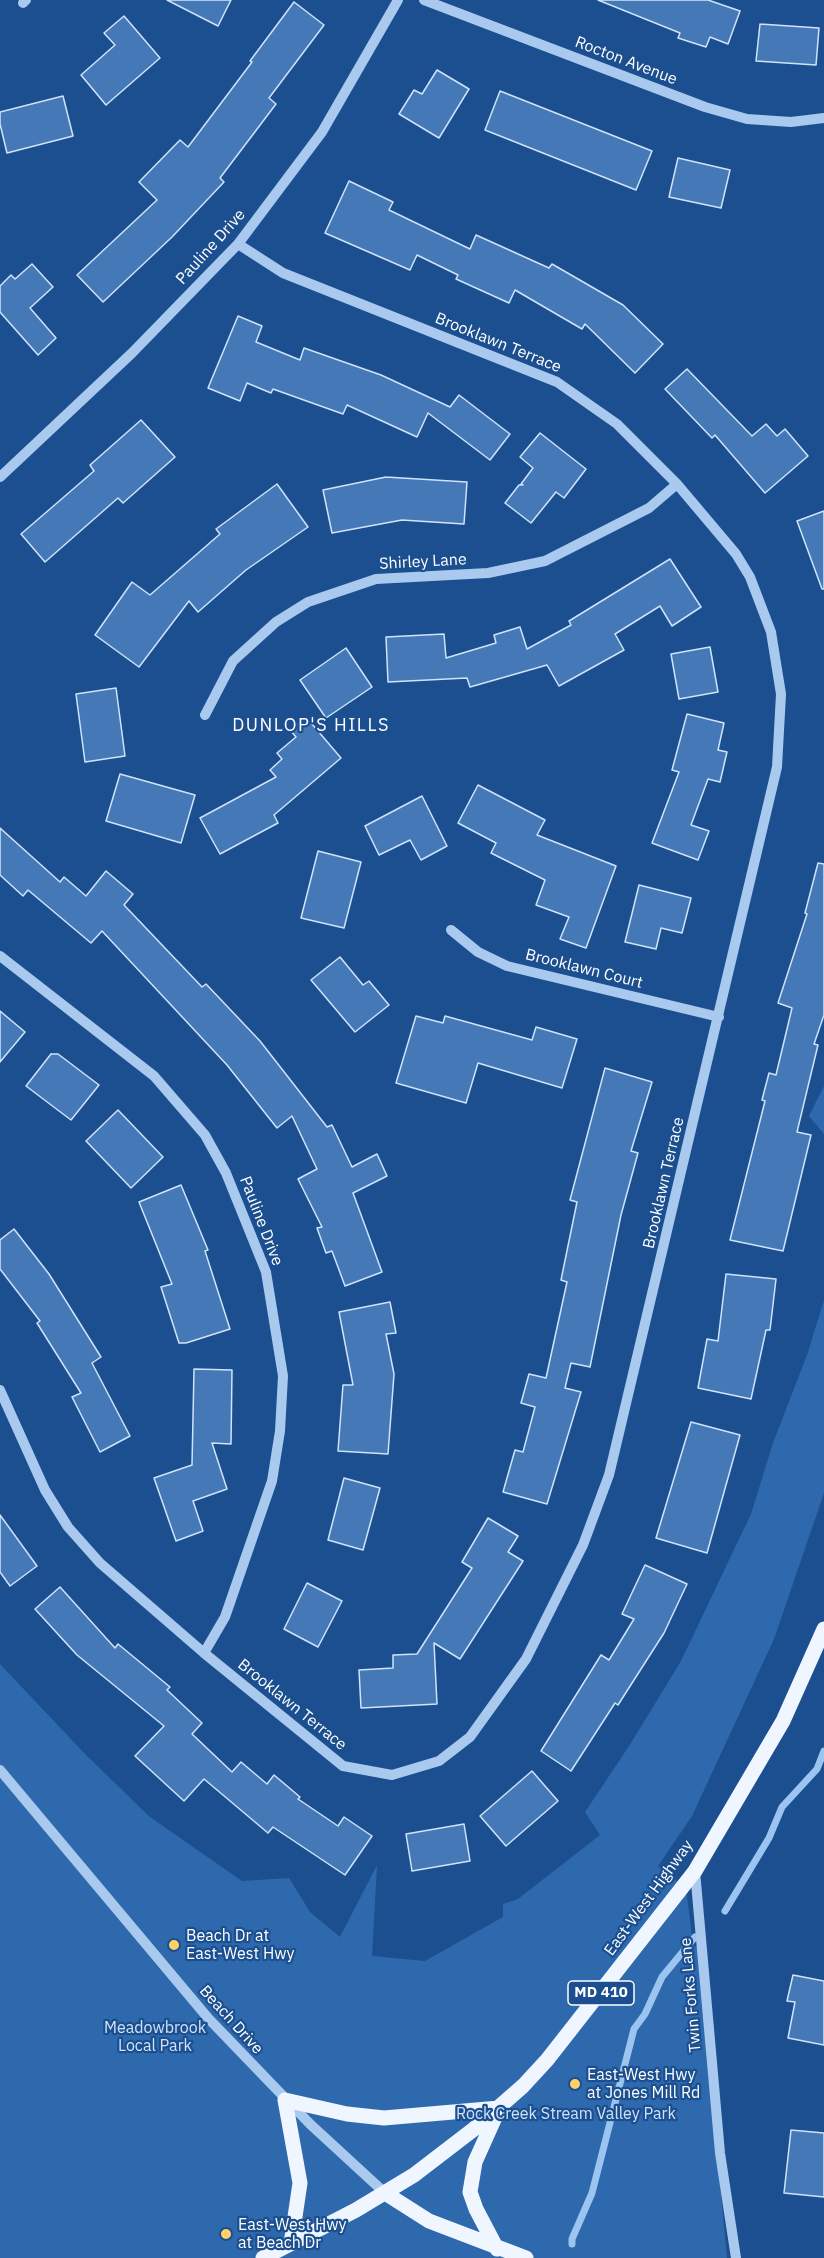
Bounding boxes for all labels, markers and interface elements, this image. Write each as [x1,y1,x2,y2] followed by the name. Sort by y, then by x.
[572,33,680,89] street label: Rocton Avenue
[172,206,250,288] street label: Pauline Drive
[432,309,564,377] street label: Brooklawn Terrace
[379,550,467,574] street label: Shirley Lane
[232,715,390,737] district label: DUNLOP'S HILLS
[523,945,645,993] street label: Brooklawn Court
[640,1115,688,1251] street label: Brooklawn Terrace
[235,1174,287,1268] street label: Pauline Drive
[234,1655,350,1755] street label: Brooklawn Terrace
[601,1836,697,1960] street label: East-West Highway
[186,1926,295,1964] place label: Beach Dr at East-West Hwy
[676,1937,706,2053] street label: Twin Forks Lane
[167,1938,181,1952] marker: Beach Dr at East-West Hwy
[568,1981,634,2005] road number: MD 410
[195,1982,267,2058] street label: Beach Drive
[104,2018,206,2056] park label: Meadowbrook Local Park
[587,2065,700,2103] place label: East-West Hwy at Jones Mill Rd
[568,2077,582,2091] marker: East-West Hwy at Jones Mill Rd
[456,2104,676,2124] park label: Rock Creek Stream Valley Park
[238,2215,347,2253] place label: East-West Hwy at Beach Dr
[219,2227,233,2241] marker: East-West Hwy at Beach Dr

